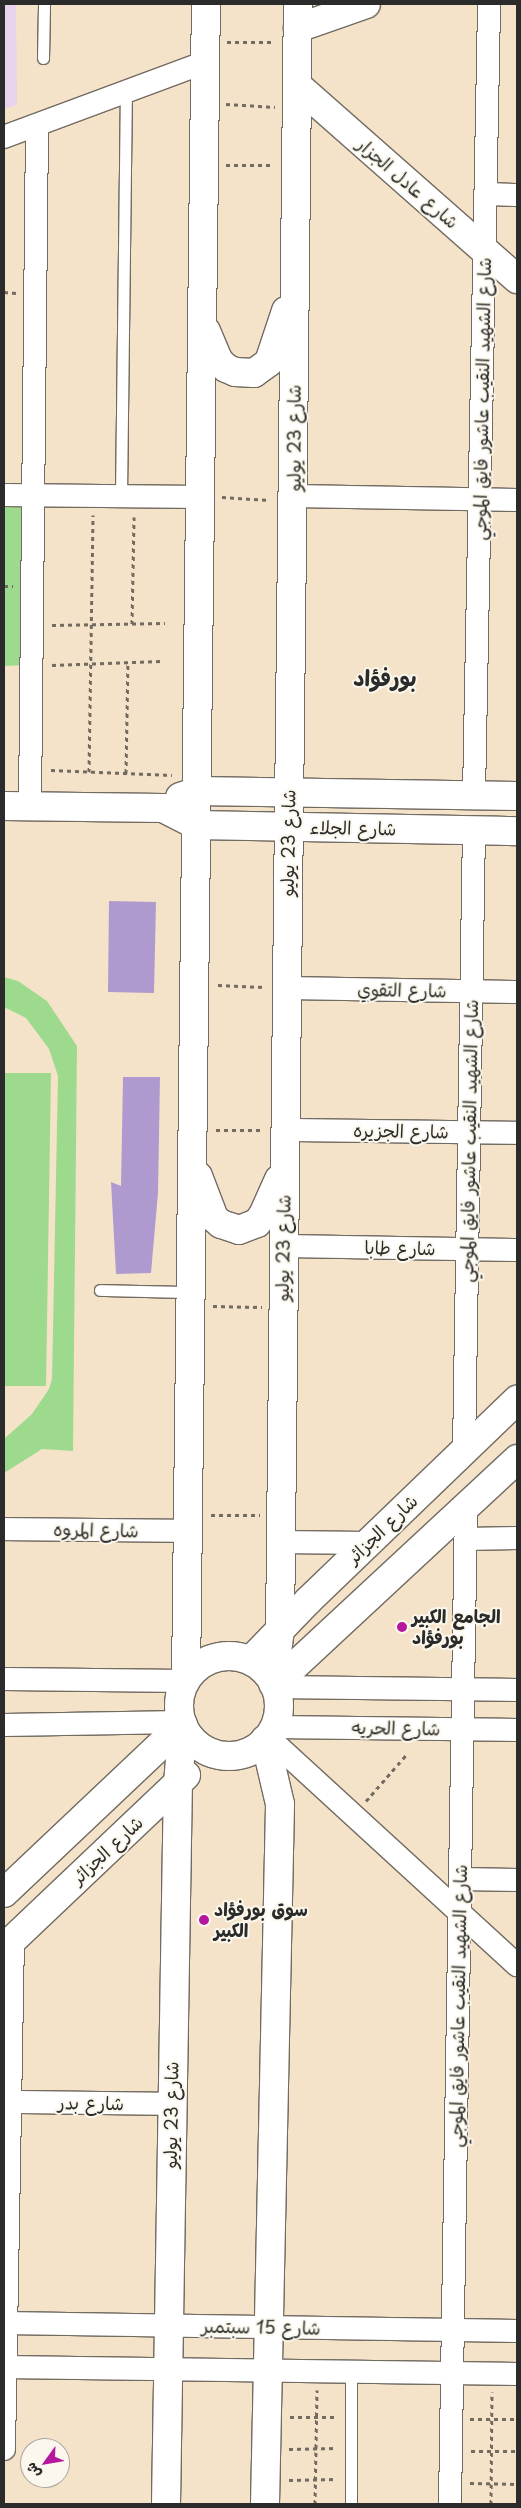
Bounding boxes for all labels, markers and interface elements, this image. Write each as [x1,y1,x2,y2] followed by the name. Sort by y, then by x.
[353,133,463,233] street label: شارع عادل الجزار
[469,257,495,541] street label: شارع الشهيد النقيب عاشور فايق الموجي
[283,384,305,492] street label: شارع 23 يوليو
[353,664,417,690] district label: بورفؤاد
[276,789,300,897] street label: شارع 23 يوليو
[309,816,397,840] street label: شارع الجلاء
[357,978,447,1002] street label: شارع التقوي
[456,999,482,1283] street label: شارع الشهيد النقيب عاشور فايق الموجي
[353,1119,449,1143] street label: شارع الجزيره
[271,1194,295,1302] street label: شارع 23 يوليو
[364,1237,436,1259] street label: شارع طابا
[342,1490,422,1568] street label: شارع الجزائر
[53,1518,139,1542] street label: شارع المروه
[412,1606,501,1648] place label: الجامع الكبير بورفؤاد
[396,1621,408,1633] marker: الجامع الكبير بورفؤاد
[351,1716,441,1740] street label: شارع الحريه
[67,1811,147,1889] street label: شارع الجزائر
[445,1864,471,2148] street label: شارع الشهيد النقيب عاشور فايق الموجي
[214,1899,308,1942] place label: سوق بورفؤاد الكبير
[198,1914,210,1926] marker: سوق بورفؤاد الكبير
[159,2061,183,2169] street label: شارع 23 يوليو
[58,2092,124,2114] street label: شارع بدر
[201,2315,321,2339] street label: شارع 15 سبتمبر
[20,2438,70,2488] north arrow
[20,2459,46,2483] text: ش

